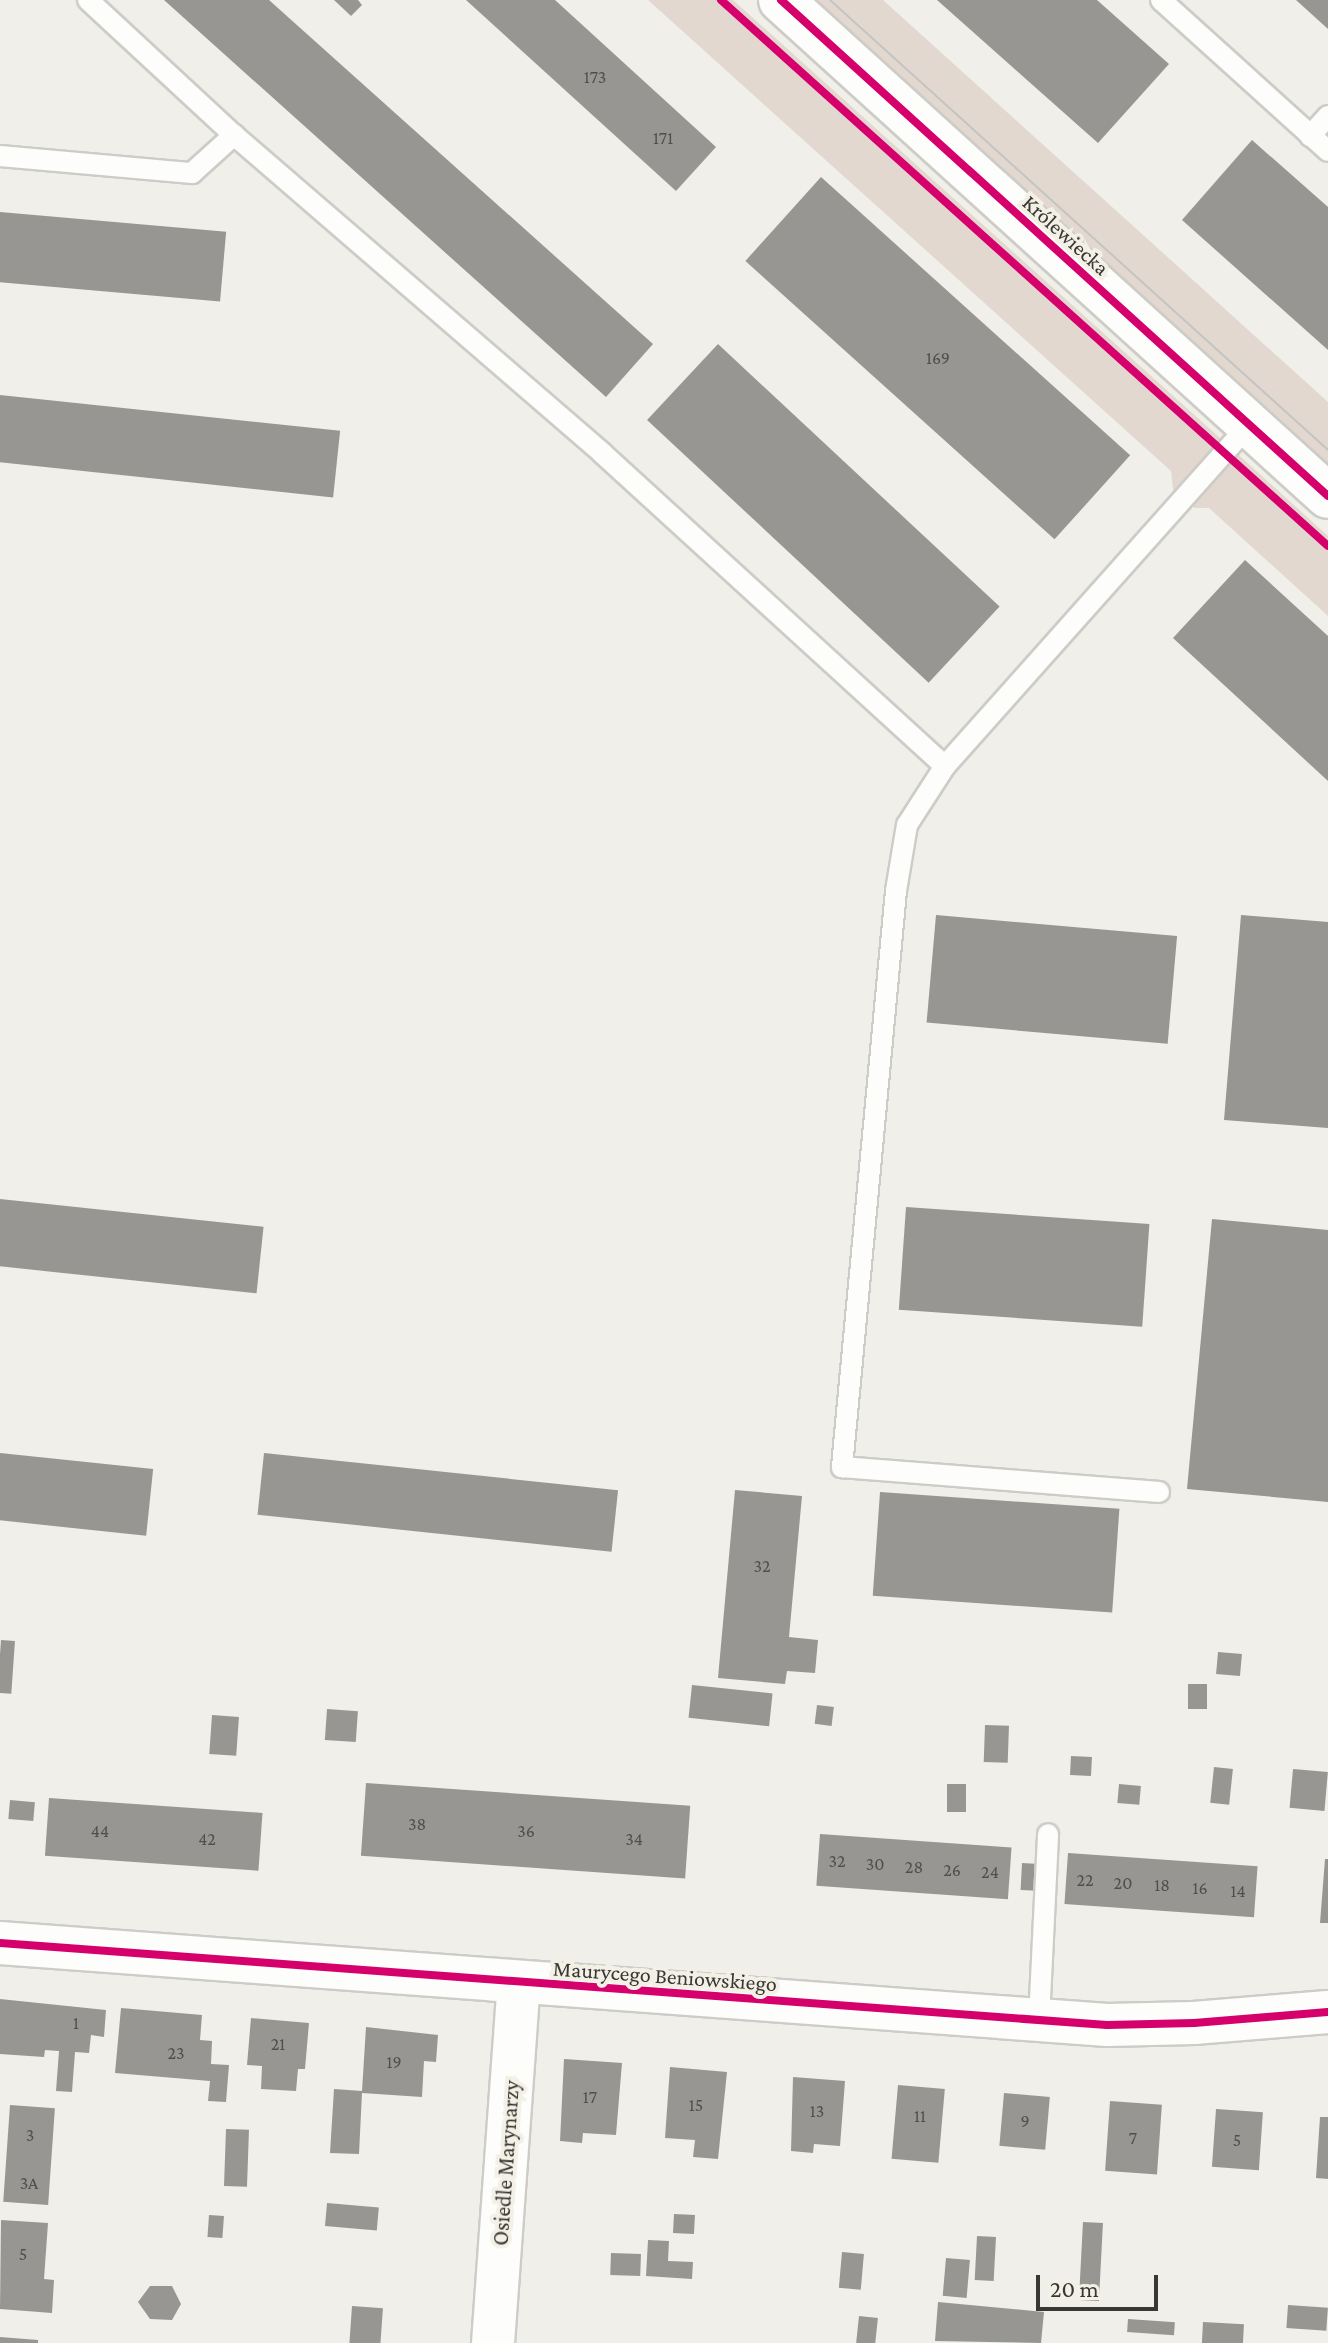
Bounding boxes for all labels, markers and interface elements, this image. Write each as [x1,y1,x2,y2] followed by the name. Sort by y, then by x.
[584,66,606,88] house number: 173
[653,127,673,149] house number: 171
[1017,189,1115,281] street label: Królewiecka
[926,347,950,369] house number: 169
[753,1555,771,1577] house number: 32
[408,1813,426,1835] house number: 38
[91,1820,109,1842] house number: 44
[517,1820,535,1842] house number: 36
[198,1828,216,1850] house number: 42
[625,1828,643,1850] house number: 34
[828,1850,846,1872] house number: 32
[866,1853,884,1875] house number: 30
[905,1856,923,1878] house number: 28
[943,1859,961,1881] house number: 26
[981,1861,999,1883] house number: 24
[1076,1869,1094,1891] house number: 22
[1114,1872,1132,1894] house number: 20
[1154,1874,1170,1896] house number: 18
[1192,1877,1208,1899] house number: 16
[1230,1880,1246,1902] house number: 14
[552,1955,778,1997] street label: Maurycego Beniowskiego
[73,2012,79,2034] house number: 1
[271,2033,285,2055] house number: 21
[167,2042,185,2064] house number: 23
[386,2051,402,2073] house number: 19
[487,2080,525,2246] street label: Osiedle Marynarzy
[583,2086,597,2108] house number: 17
[689,2094,703,2116] house number: 15
[810,2100,824,2122] house number: 13
[914,2105,926,2127] house number: 11
[1020,2110,1030,2132] house number: 9
[26,2124,34,2146] house number: 3
[1129,2127,1137,2149] house number: 7
[1233,2129,1241,2151] house number: 5
[20,2172,38,2194] house number: 3A
[19,2243,27,2265] house number: 5
[1040,2259,1162,2309] scale bar
[1050,2275,1099,2302] text: 20 m

